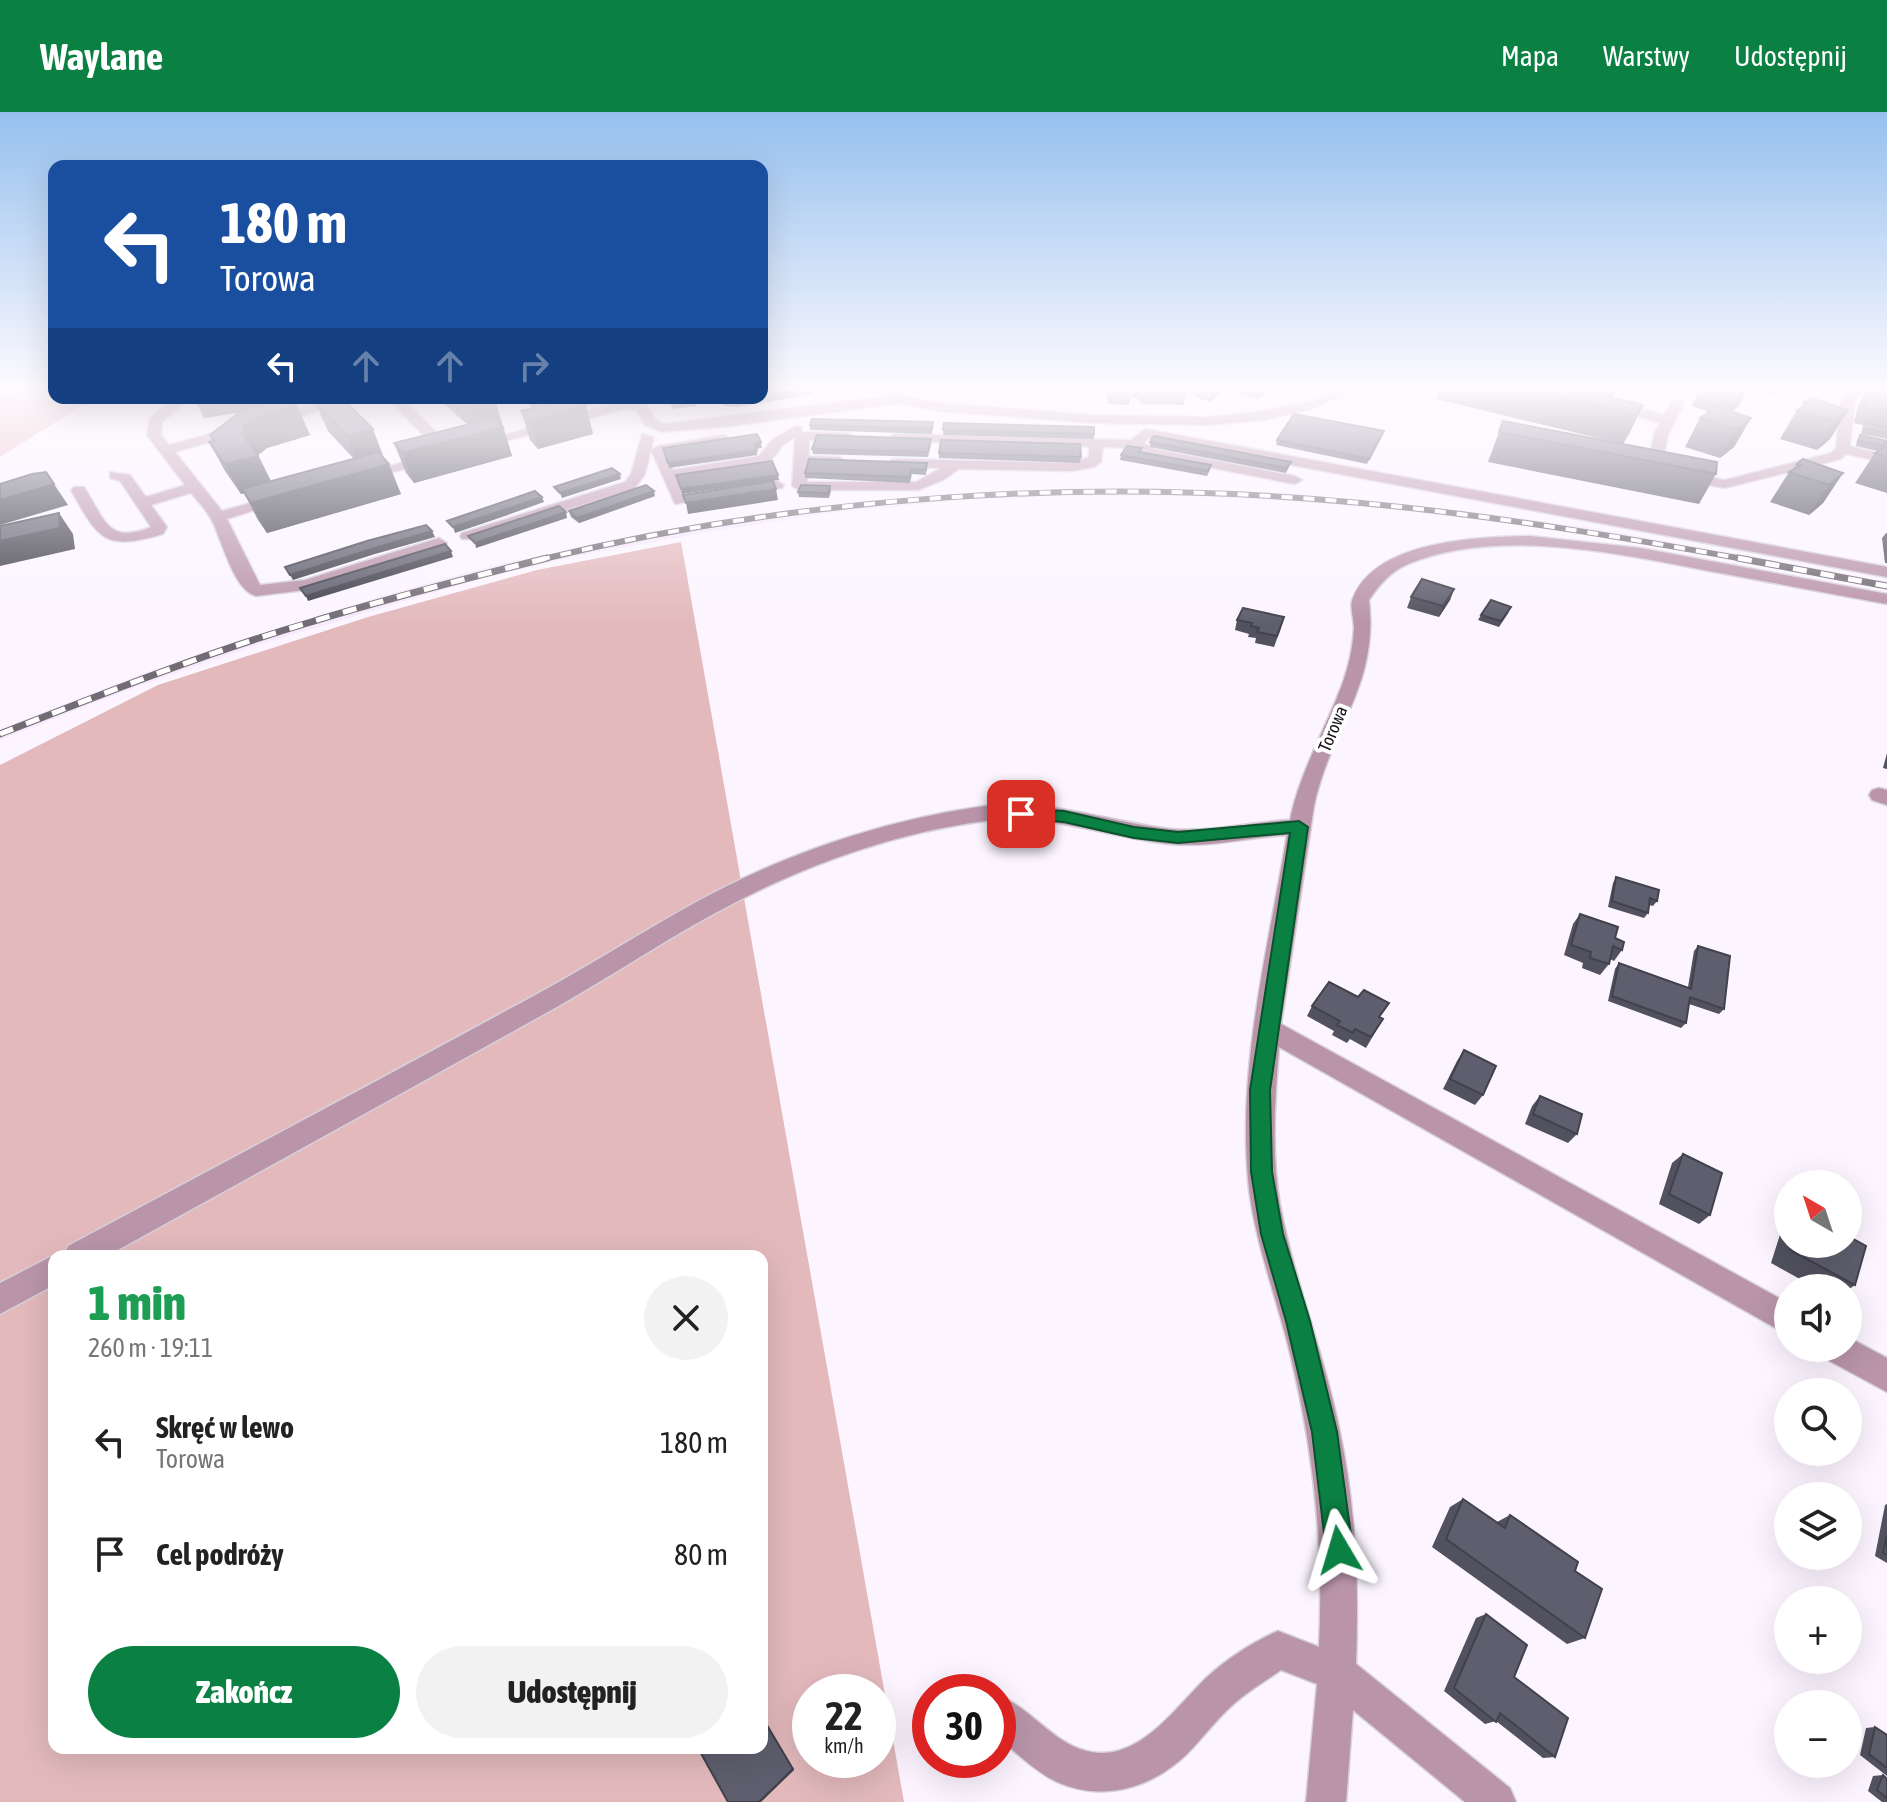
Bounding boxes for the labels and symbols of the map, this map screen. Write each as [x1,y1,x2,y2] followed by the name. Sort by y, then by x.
[1314,703,1352,755] street label: Torowa
[987,780,1055,848] pin
[1774,1170,1862,1258] north arrow
[1297,1508,1381,1592] position arrow
[912,1674,1016,1778] speed limit sign: 30

